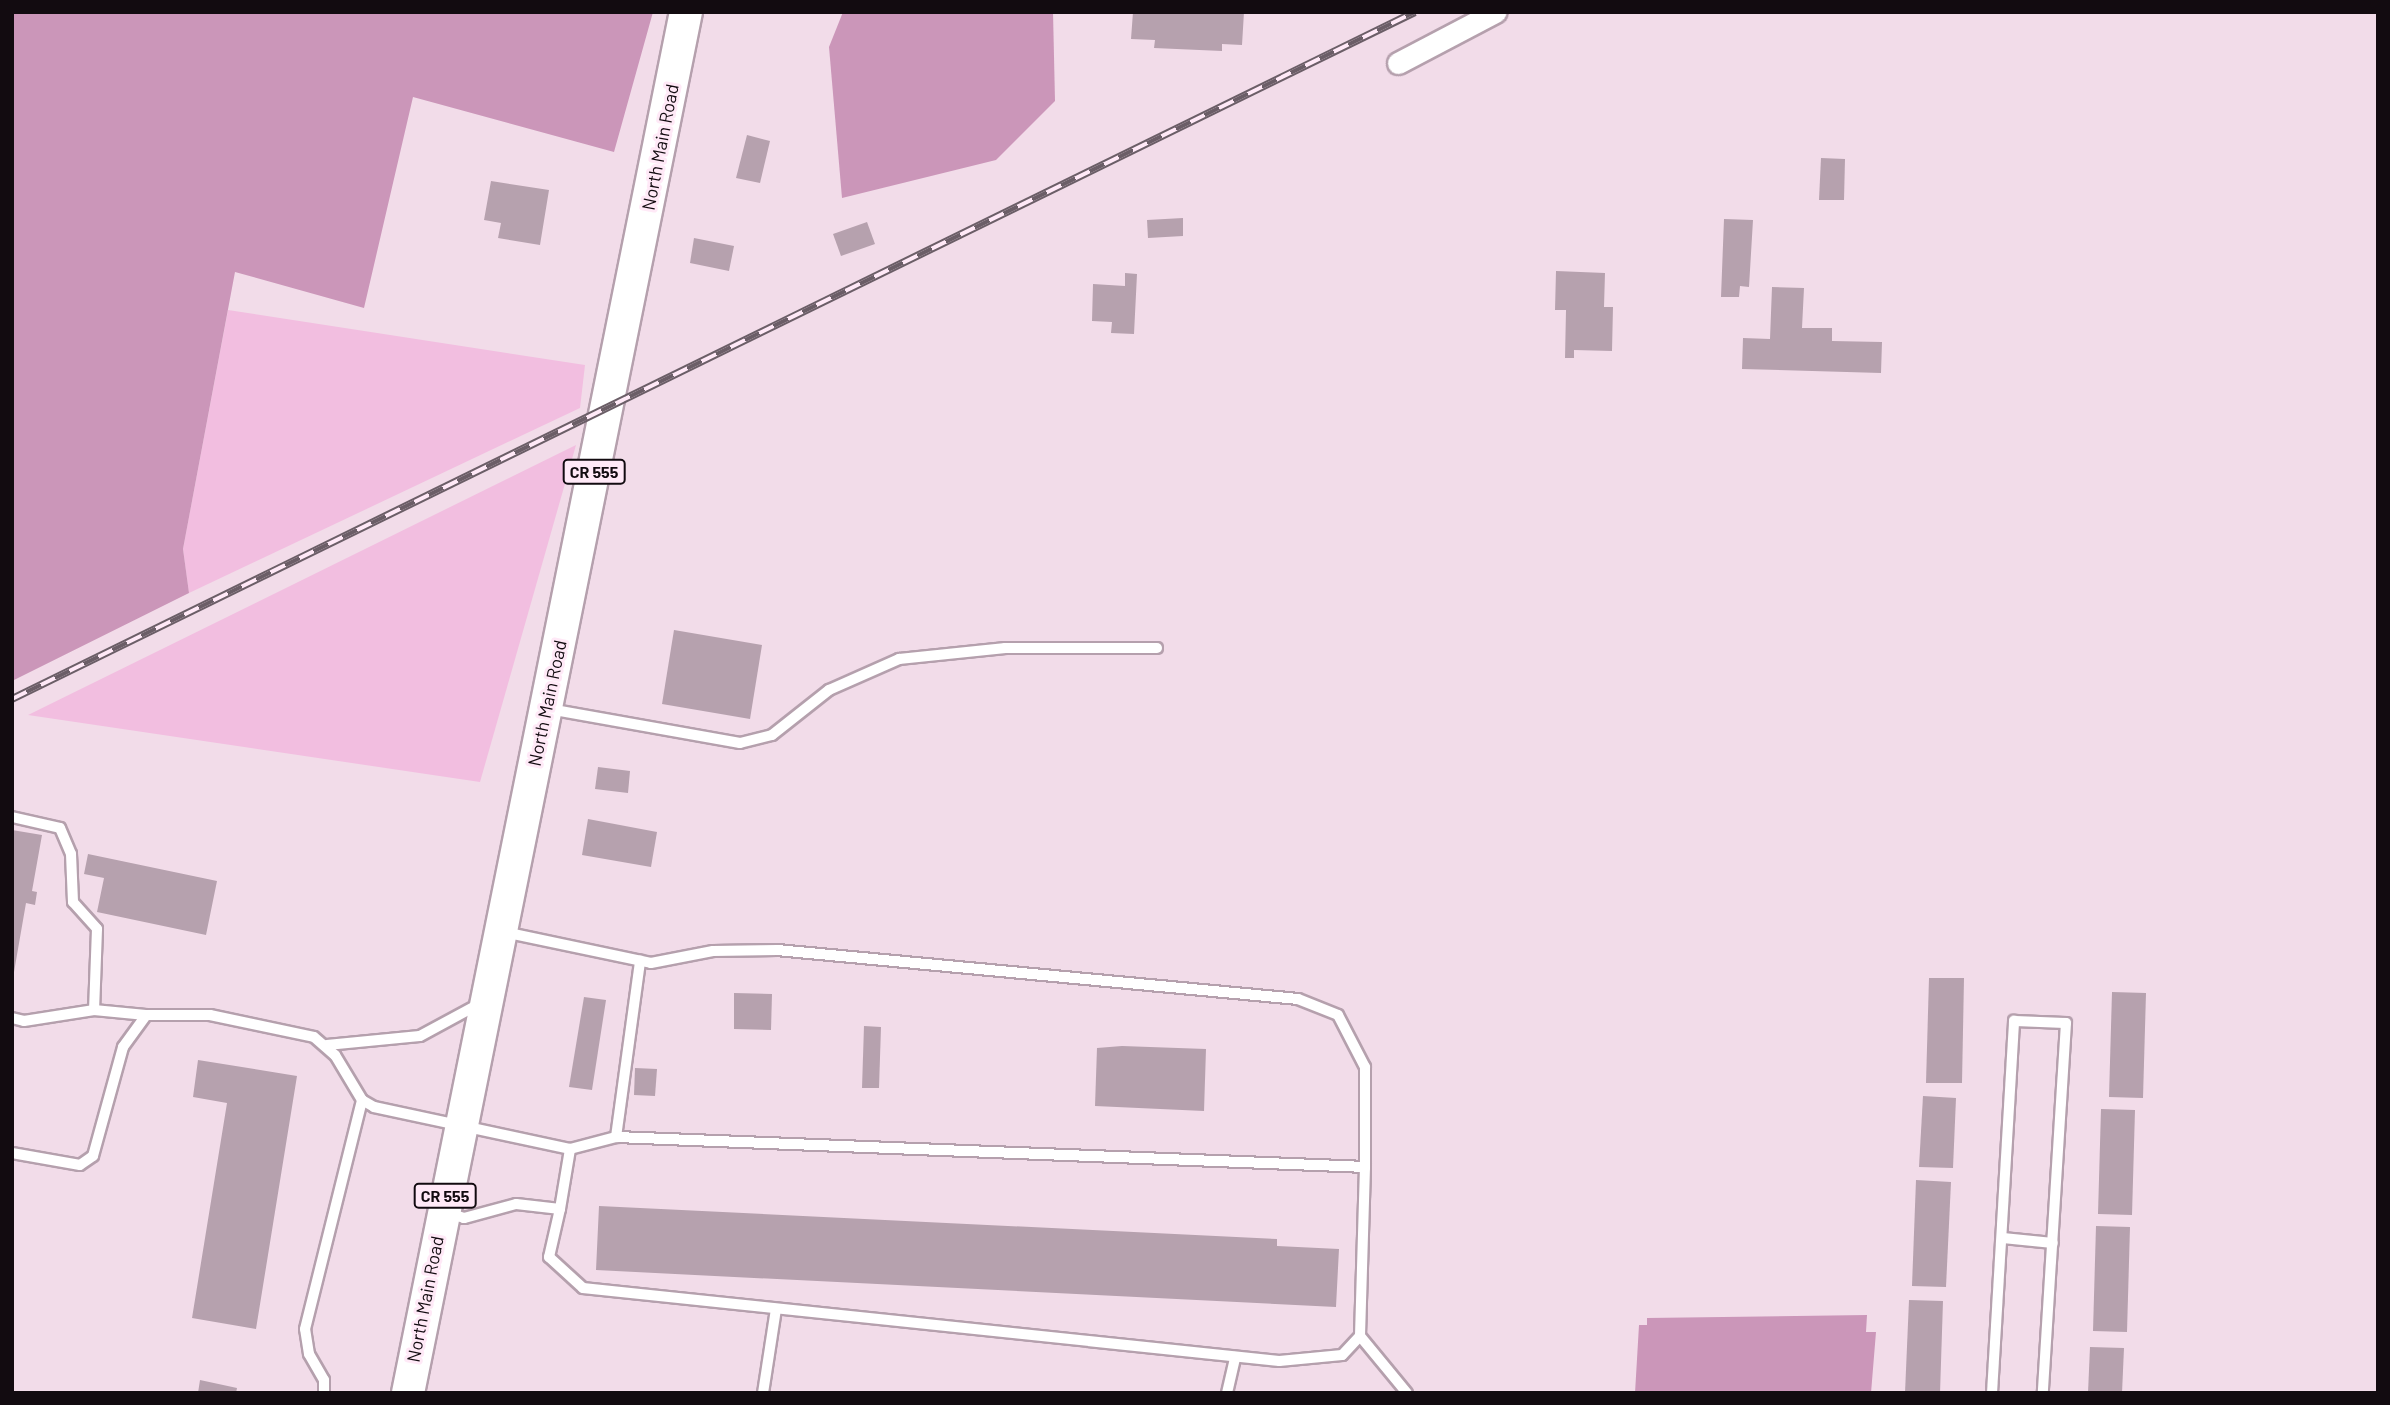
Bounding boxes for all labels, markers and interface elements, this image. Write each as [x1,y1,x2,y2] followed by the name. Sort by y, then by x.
[637,82,683,212] street label: North Main Road
[562,460,626,485] road number: CR 555
[523,638,571,768] street label: North Main Road
[414,1184,476,1208] road number: CR 555
[402,1234,448,1364] street label: North Main Road

